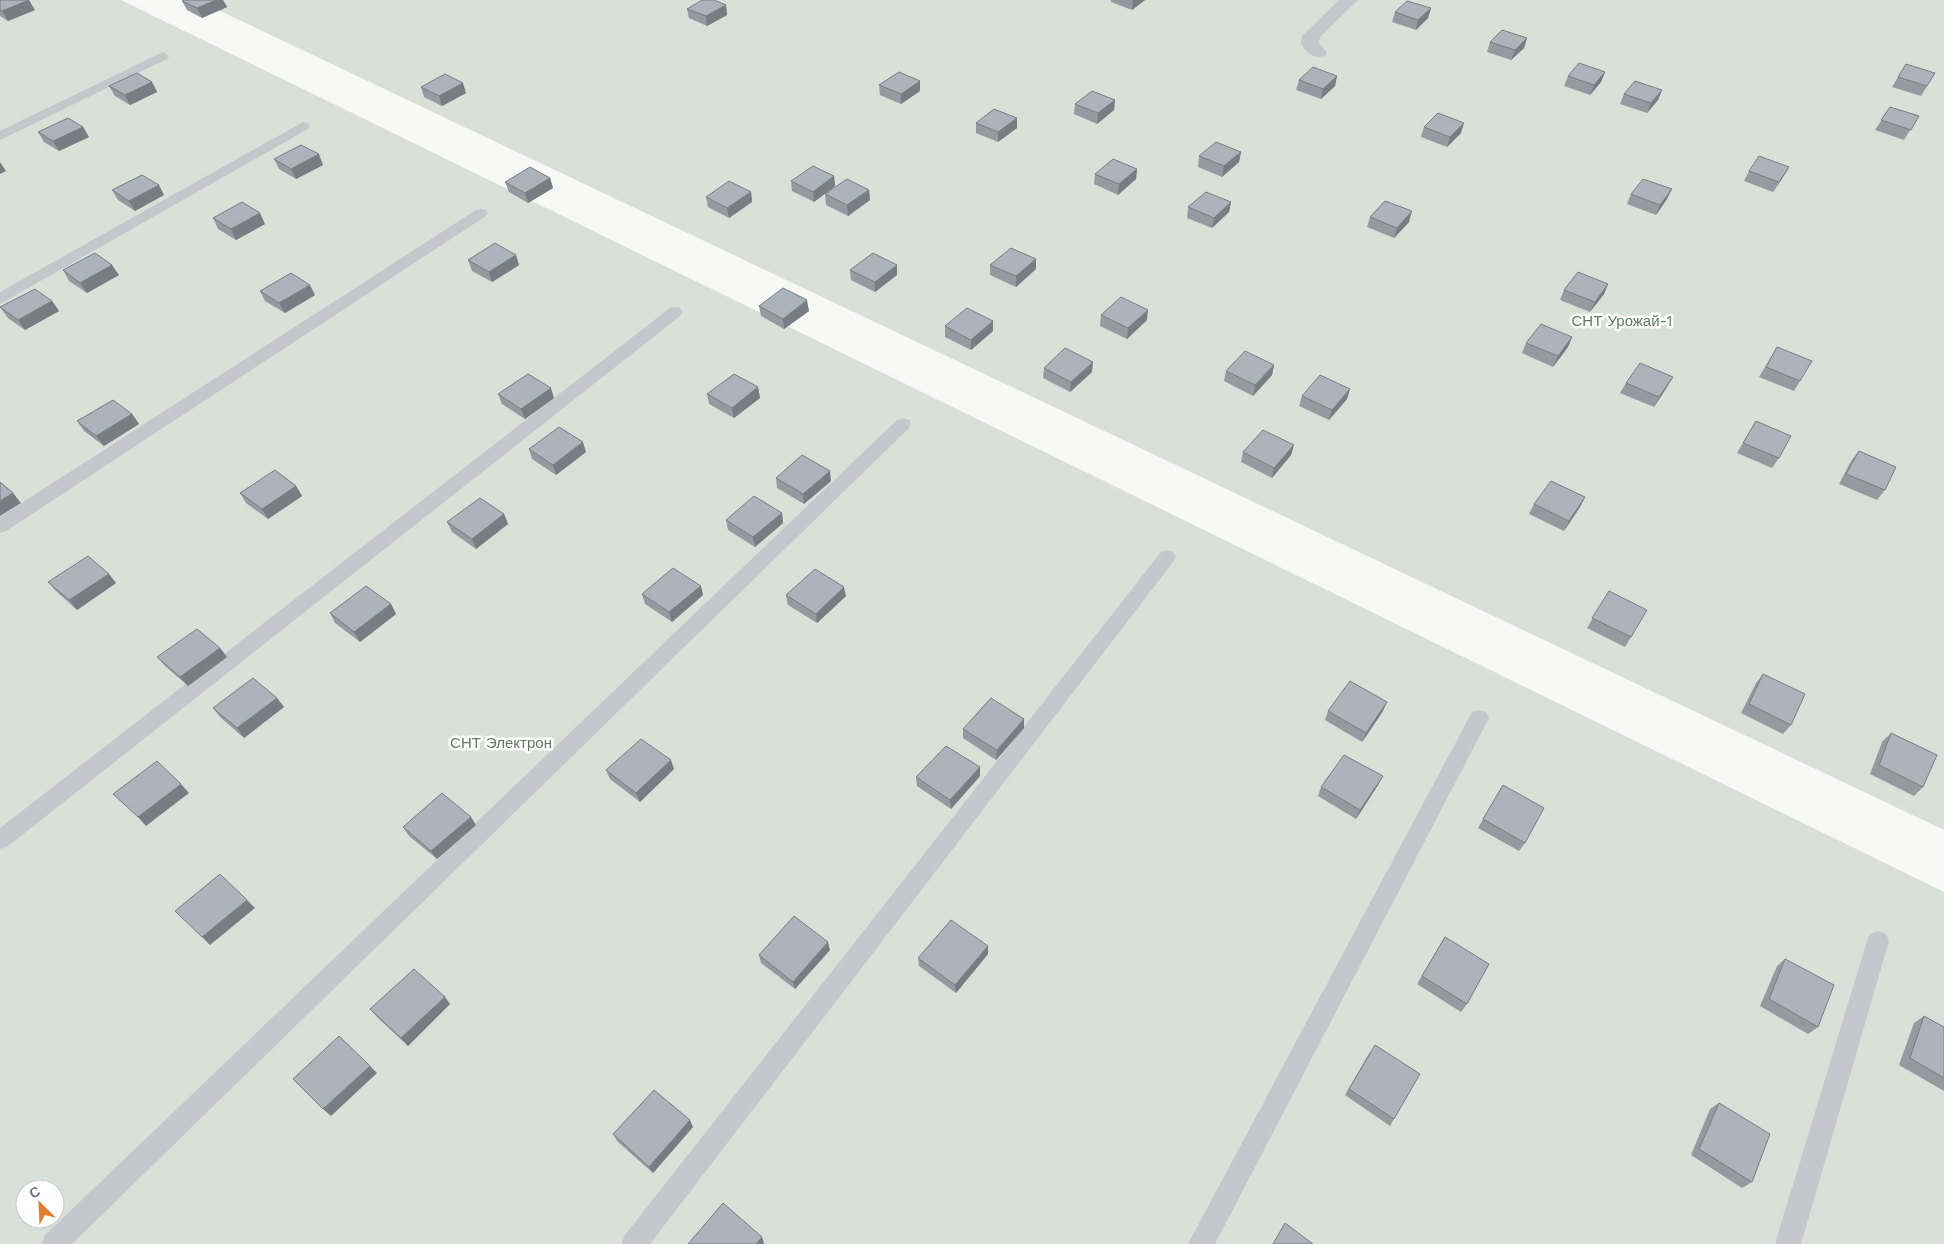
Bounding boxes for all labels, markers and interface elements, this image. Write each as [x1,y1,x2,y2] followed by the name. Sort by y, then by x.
[1572,312,1672,330] park label: СНТ Урожай-1
[450,734,552,752] park label: СНТ Электрон
[15,1179,65,1229] north arrow
[27,1183,43,1201] text: С

